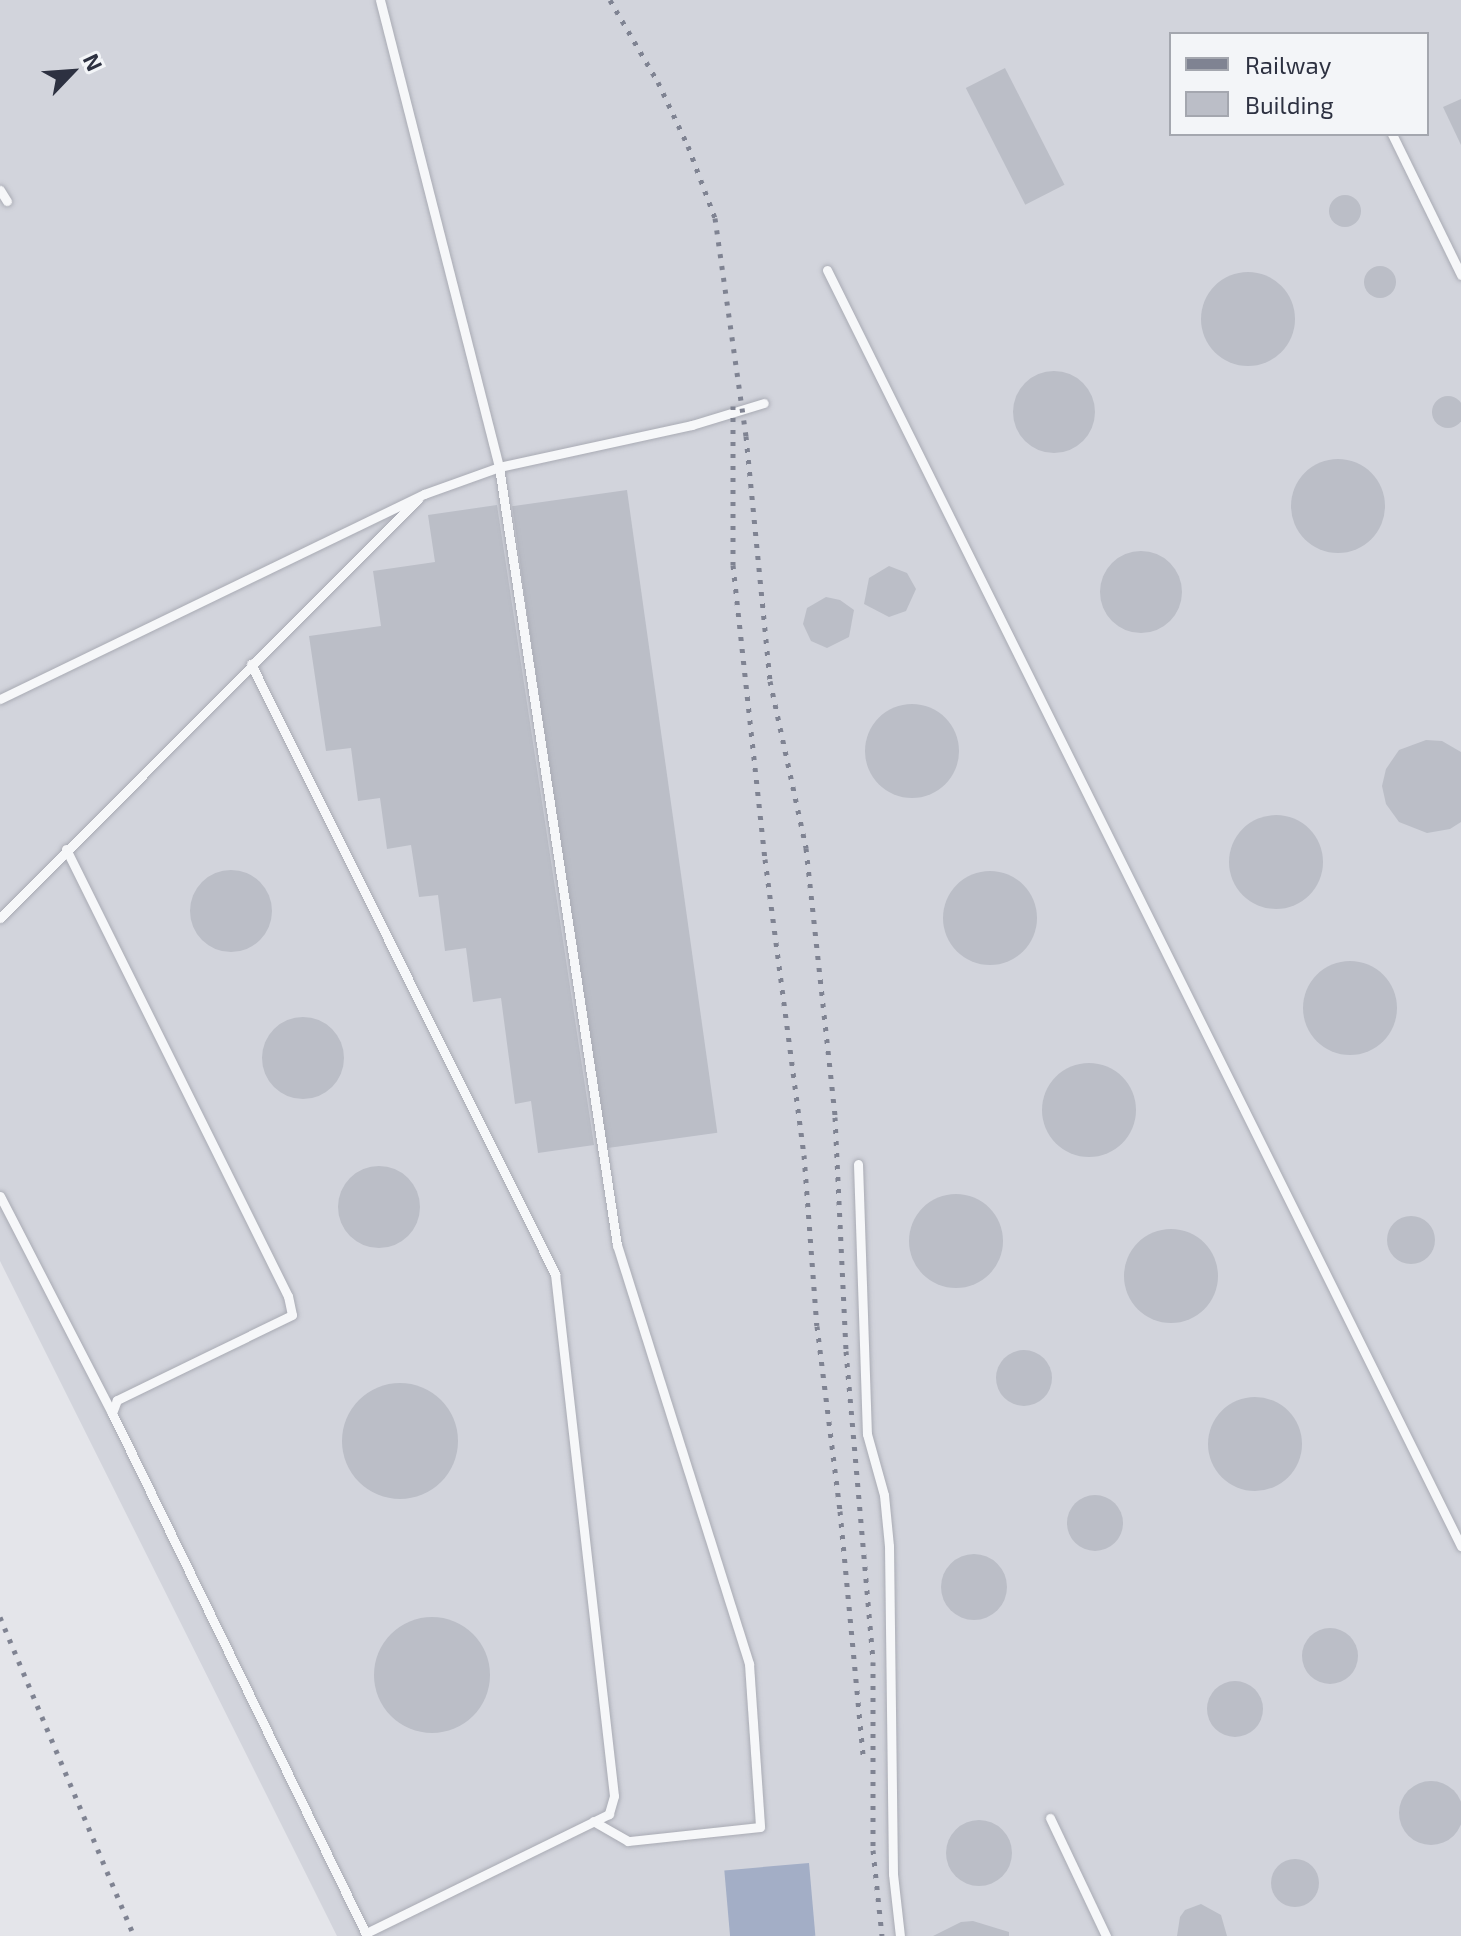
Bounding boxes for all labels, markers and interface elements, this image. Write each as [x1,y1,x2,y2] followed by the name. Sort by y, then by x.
[32,32,112,112] north arrow
[1169,32,1429,136] legend
[79,49,109,75] text: N
[1245,50,1331,79] text: Railway
[1245,90,1334,119] text: Building

